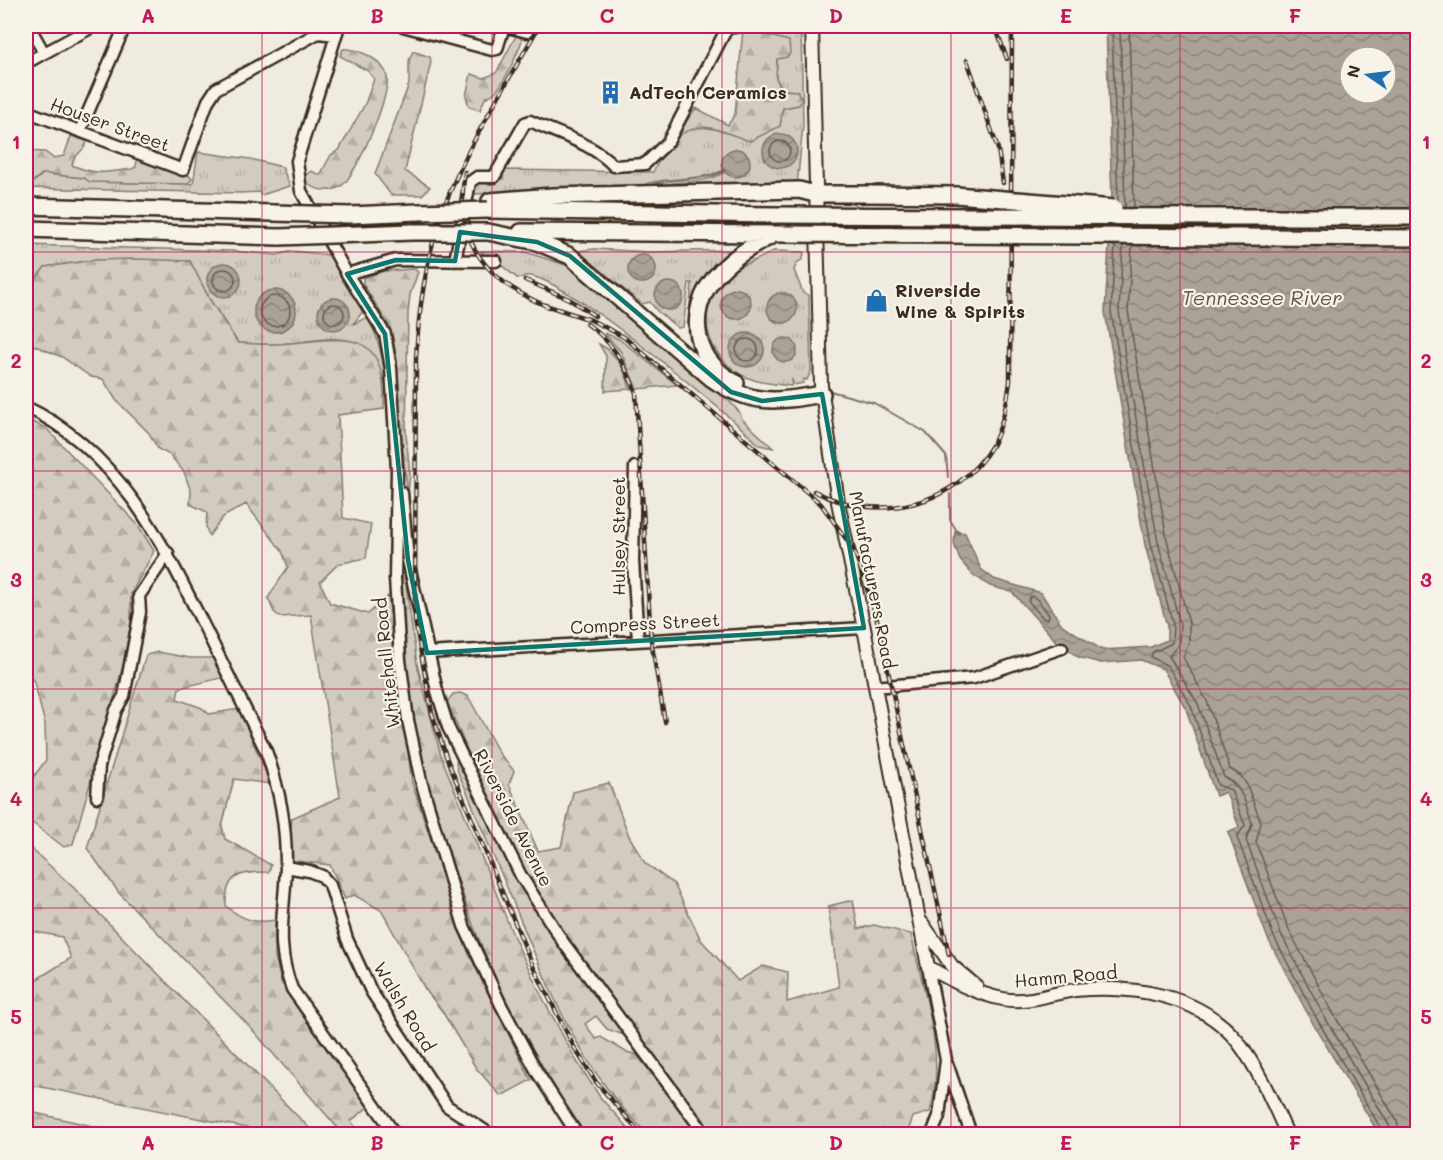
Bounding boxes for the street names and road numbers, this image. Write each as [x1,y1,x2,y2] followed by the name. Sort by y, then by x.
[47,91,173,157] street label: Houser Street
[606,476,630,596] street label: Hulsey Street
[844,489,902,671] street label: Manufacturers Road
[367,596,405,730] street label: Whitehall Road
[570,607,720,639] street label: Compress Street
[469,745,559,891] street label: Riverside Avenue
[369,957,441,1056] street label: Walsh Road
[1013,960,1118,992] street label: Hamm Road

